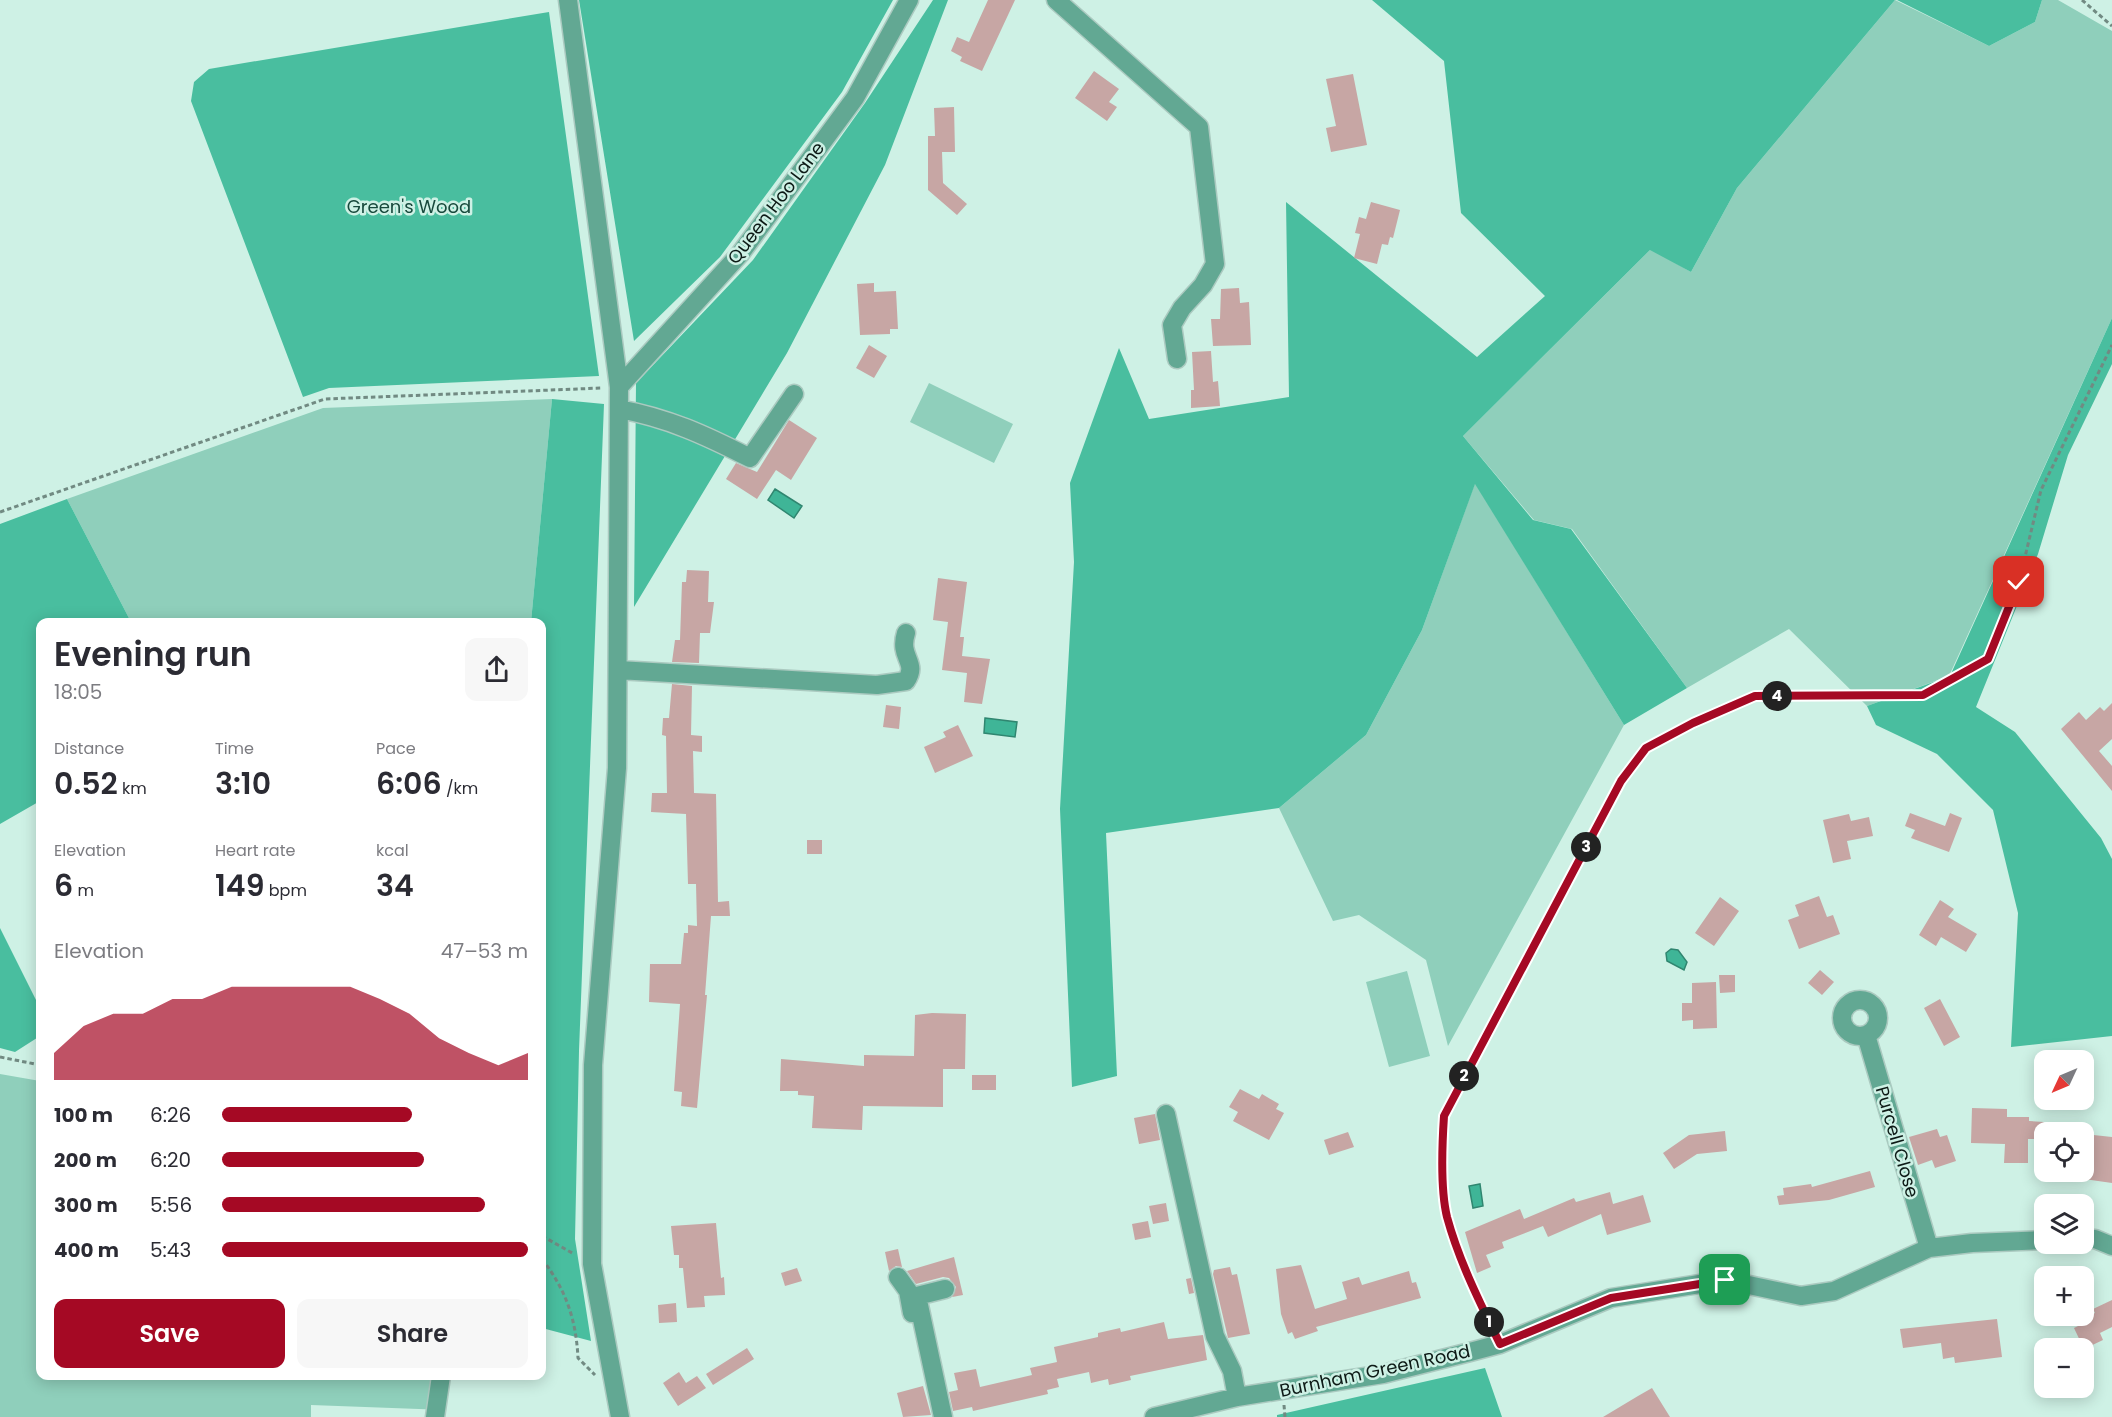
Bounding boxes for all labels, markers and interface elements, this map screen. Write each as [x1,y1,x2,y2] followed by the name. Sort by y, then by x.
[721,136,830,269] street label: Queen Hoo Lane
[347,194,471,219] park label: Green's Wood
[1993,556,2044,607] pin
[2002,565,2035,598] icon: check
[54,631,252,678] text: Evening run
[465,638,528,701] button: share
[54,678,102,706] text: 18:05
[1762,681,1792,711] pin: 4
[1772,684,1782,707] text: 4
[54,737,124,760] text: Distance
[215,737,254,760] text: Time
[376,737,416,760] text: Pace
[54,762,118,805] text: 0.52
[215,762,271,805] text: 3:10
[376,762,442,805] text: 6:06
[118,777,147,800] text: km
[442,777,478,800] text: /km
[1571,832,1601,862] pin: 3
[1581,835,1591,858] text: 3
[54,839,126,862] text: Elevation
[215,839,295,862] text: Heart rate
[376,839,409,862] text: kcal
[54,864,73,907] text: 6
[215,864,264,907] text: 149
[376,864,414,907] text: 34
[73,879,94,902] text: m
[264,879,307,902] text: bpm
[54,937,144,965] text: Elevation
[441,937,528,965] text: 47–53 m
[2034,1050,2094,1110] north arrow
[2034,1050,2094,1398] map controls
[1449,1061,1479,1091] pin: 2
[1459,1064,1469,1087] text: 2
[1870,1083,1925,1200] street label: Purcell Close
[54,1101,113,1129] text: 100 m
[150,1101,191,1129] text: 6:26
[2034,1122,2094,1182] button: locate
[54,1146,117,1174] text: 200 m
[150,1146,191,1174] text: 6:20
[54,1191,118,1219] text: 300 m
[150,1191,192,1219] text: 5:56
[2034,1194,2094,1254] button: layers
[54,1236,119,1264] text: 400 m
[150,1236,191,1264] text: 5:43
[1699,1254,1750,1305] pin
[1708,1263,1741,1296] icon: arrive
[2034,1266,2094,1326] button: +
[54,1299,285,1368] button: Save
[297,1299,528,1368] button: Share
[1474,1307,1504,1337] pin: 1
[1486,1310,1492,1333] text: 1
[1277,1338,1472,1403] street label: Burnham Green Road
[2034,1338,2094,1398] button: −

